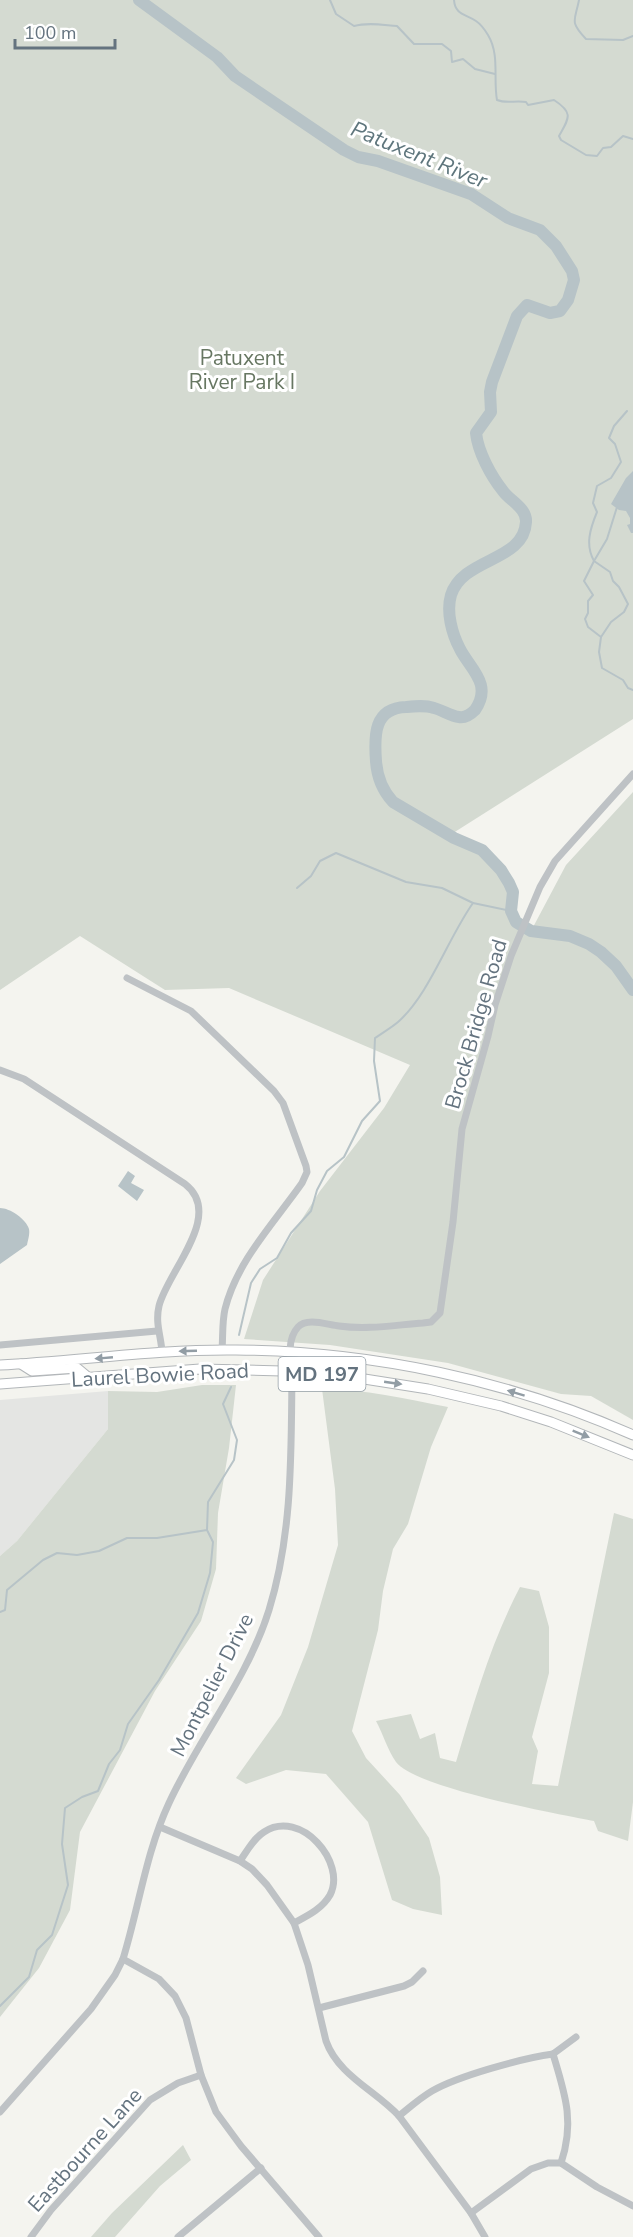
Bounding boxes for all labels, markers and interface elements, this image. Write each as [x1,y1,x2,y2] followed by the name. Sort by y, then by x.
[15,12,116,50] scale bar
[24,21,76,45] text: 100 m
[346,114,493,196] water label: Patuxent River
[189,344,295,396] park label: Patuxent River Park I
[438,936,514,1112] street label: Brock Bridge Road
[179,1347,198,1356] one-way arrow
[95,1353,114,1363] one-way arrow
[70,1356,250,1394] street label: Laurel Bowie Road
[278,1357,366,1391] road number: MD 197
[384,1378,403,1387] one-way arrow
[507,1388,525,1397] one-way arrow
[572,1429,590,1439] one-way arrow
[164,1609,260,1761] street label: Montpelier Drive
[22,2082,148,2218] street label: Eastbourne Lane

